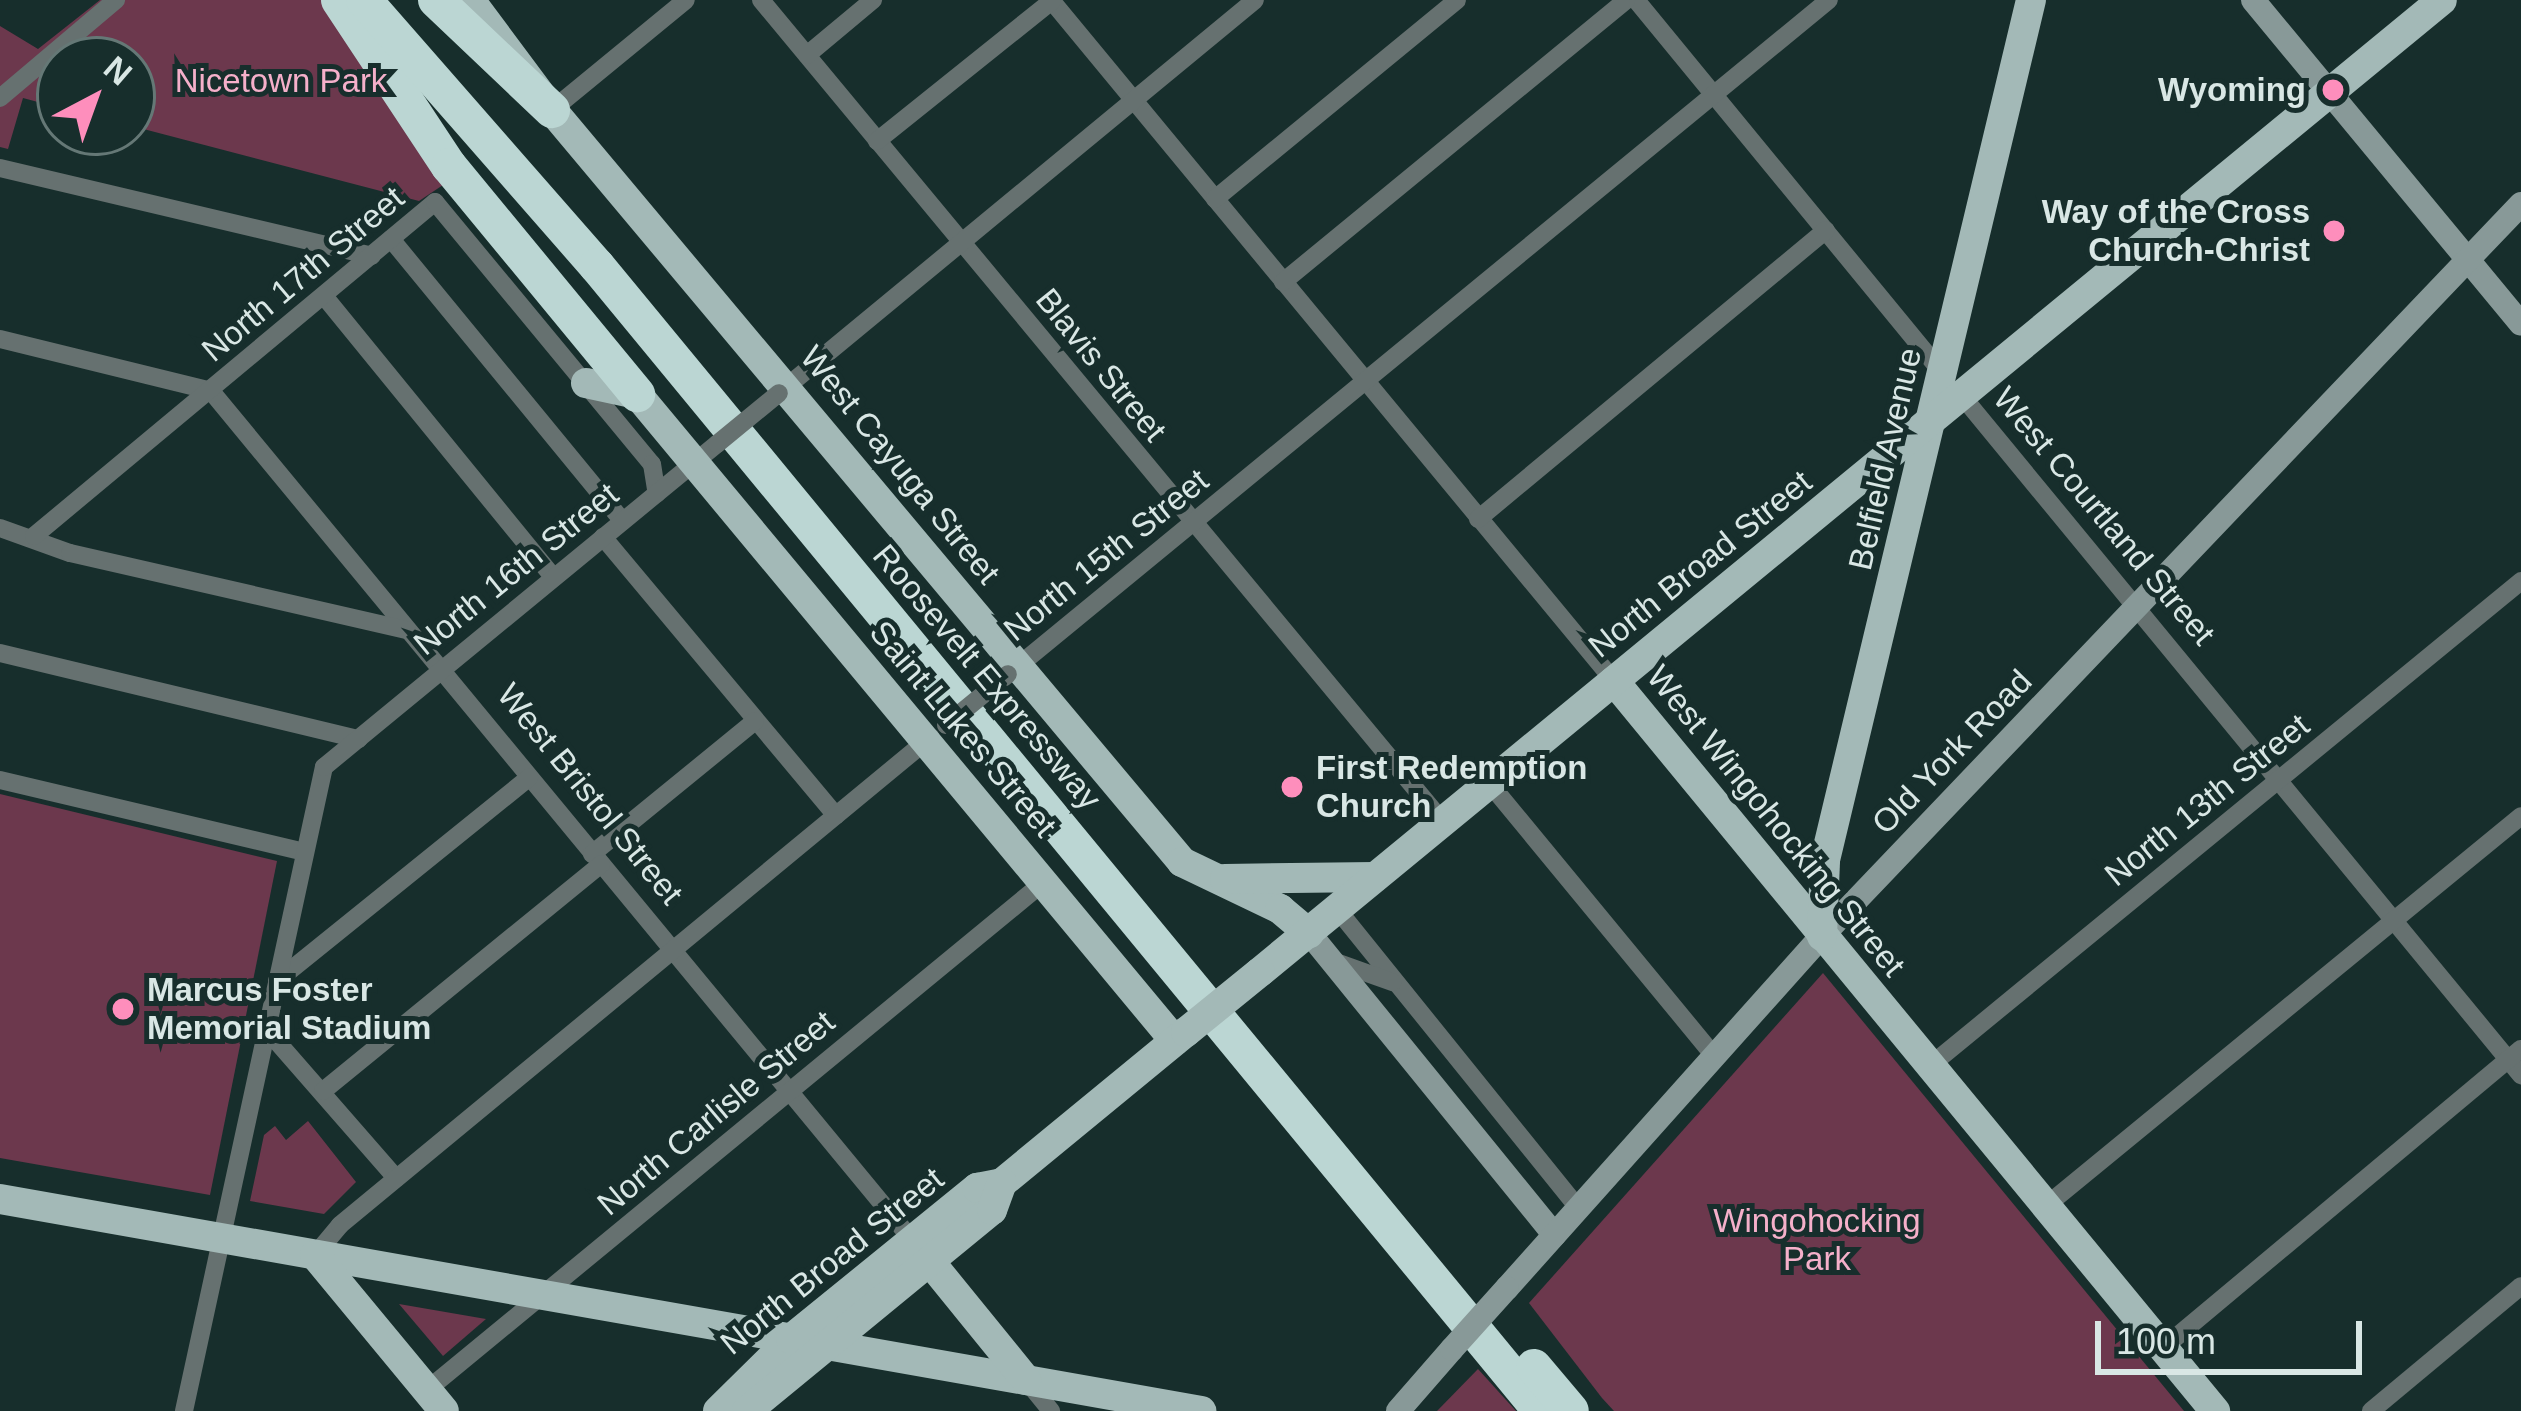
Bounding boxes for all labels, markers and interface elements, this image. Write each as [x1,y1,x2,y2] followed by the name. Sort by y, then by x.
[36,36,156,156] north arrow
[97,49,139,93] text: N
[175,61,387,101] park label: Nicetown Park
[2158,70,2306,110] place label: Wyoming
[2317,74,2349,106] marker: Wyoming
[194,178,412,370] street label: North 17th Street
[2042,192,2310,270] place label: Way of the Cross Church-Christ
[2321,218,2347,244] marker: Way of the Cross Church-Christ
[1027,281,1175,449] street label: Blavis Street
[792,338,1008,592] street label: West Cayuga Street
[1840,343,1930,575] street label: Belfield Avenue
[1985,379,2223,653] street label: West Courtland Street
[996,461,1216,649] street label: North 15th Street
[1581,462,1819,666] street label: North Broad Street
[406,475,626,663] street label: North 16th Street
[865,536,1109,818] street label: Roosevelt Expressway
[861,613,1065,845] street label: Saint Lukes Street
[1638,658,1914,984] street label: West Wingohocking Street
[1864,661,2040,843] street label: Old York Road
[489,676,691,912] street label: West Bristol Street
[2097,706,2317,894] street label: North 13th Street
[1316,748,1587,826] place label: First Redemption Church
[1279,774,1305,800] marker: First Redemption Church
[147,970,431,1048] place label: Marcus Foster Memorial Stadium
[110,996,136,1022] marker: Marcus Foster Memorial Stadium
[589,1002,843,1224] street label: North Carlisle Street
[713,1159,951,1363] street label: North Broad Street
[1713,1201,1921,1279] park label: Wingohocking Park
[2101,1297,2368,1371] scale bar
[2116,1321,2216,1362] text: 100 m

